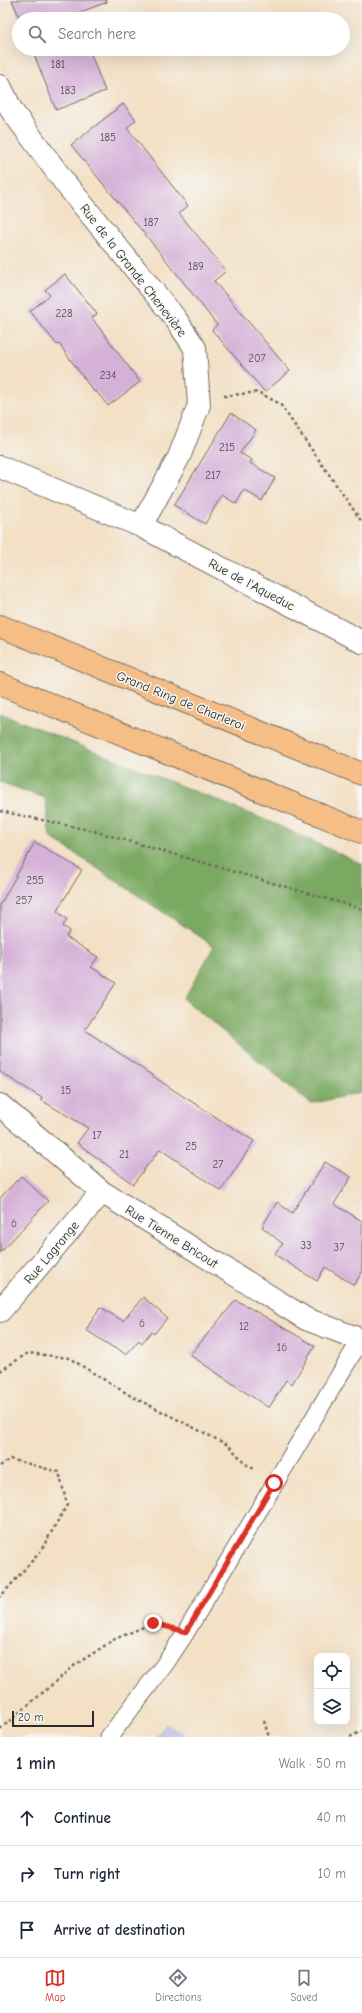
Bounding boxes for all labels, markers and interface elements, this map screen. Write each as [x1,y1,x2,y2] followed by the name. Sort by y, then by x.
[12,12,350,56] search box
[26,23,48,45] icon: search
[58,25,136,43] text: Search here
[51,58,65,71] house number: 181
[60,84,76,97] house number: 183
[100,131,116,144] house number: 185
[77,201,190,340] street label: Rue de la Grande Chenevière
[143,216,159,229] house number: 187
[188,260,204,273] house number: 189
[55,307,73,320] house number: 228
[248,352,266,365] house number: 207
[100,369,116,382] house number: 234
[219,441,235,454] house number: 215
[205,469,221,482] house number: 217
[206,555,297,614] street label: Rue de l'Aqueduc
[114,668,247,733] street label: Grand Ring de Charleroi
[26,874,44,887] house number: 255
[16,894,32,907] house number: 257
[61,1084,71,1097] house number: 15
[92,1129,102,1142] house number: 17
[185,1140,197,1153] house number: 25
[119,1148,129,1161] house number: 21
[213,1158,223,1171] house number: 27
[123,1202,222,1272] street label: Rue Tienne Bricout
[11,1217,17,1230] house number: 6
[21,1218,82,1287] street label: Rue Lagrange
[300,1239,312,1252] house number: 33
[334,1241,344,1254] house number: 37
[139,1317,145,1330] house number: 6
[239,1320,249,1333] house number: 12
[277,1341,287,1354] house number: 16
[265,1474,283,1492] route start
[144,1614,162,1632] route end
[314,1653,350,1725] map controls
[314,1653,350,1689] button: locate
[314,1689,350,1725] button: layers
[12,1709,94,1728] scale bar
[18,1711,43,1724] text: 20 m
[16,1754,56,1773] text: 1 min
[279,1756,346,1771] text: Walk · 50 m
[16,1807,38,1829] icon: ahead
[54,1809,111,1827] text: Continue
[317,1810,346,1825] text: 40 m
[16,1863,38,1885] icon: right
[54,1865,120,1883] text: Turn right
[318,1866,346,1881] text: 10 m
[16,1919,38,1941] icon: arrive
[54,1921,185,1939] text: Arrive at destination
[44,1967,66,2004] tab: Map
[155,1967,202,2004] tab: Directions
[290,1967,318,2004] tab: Saved

